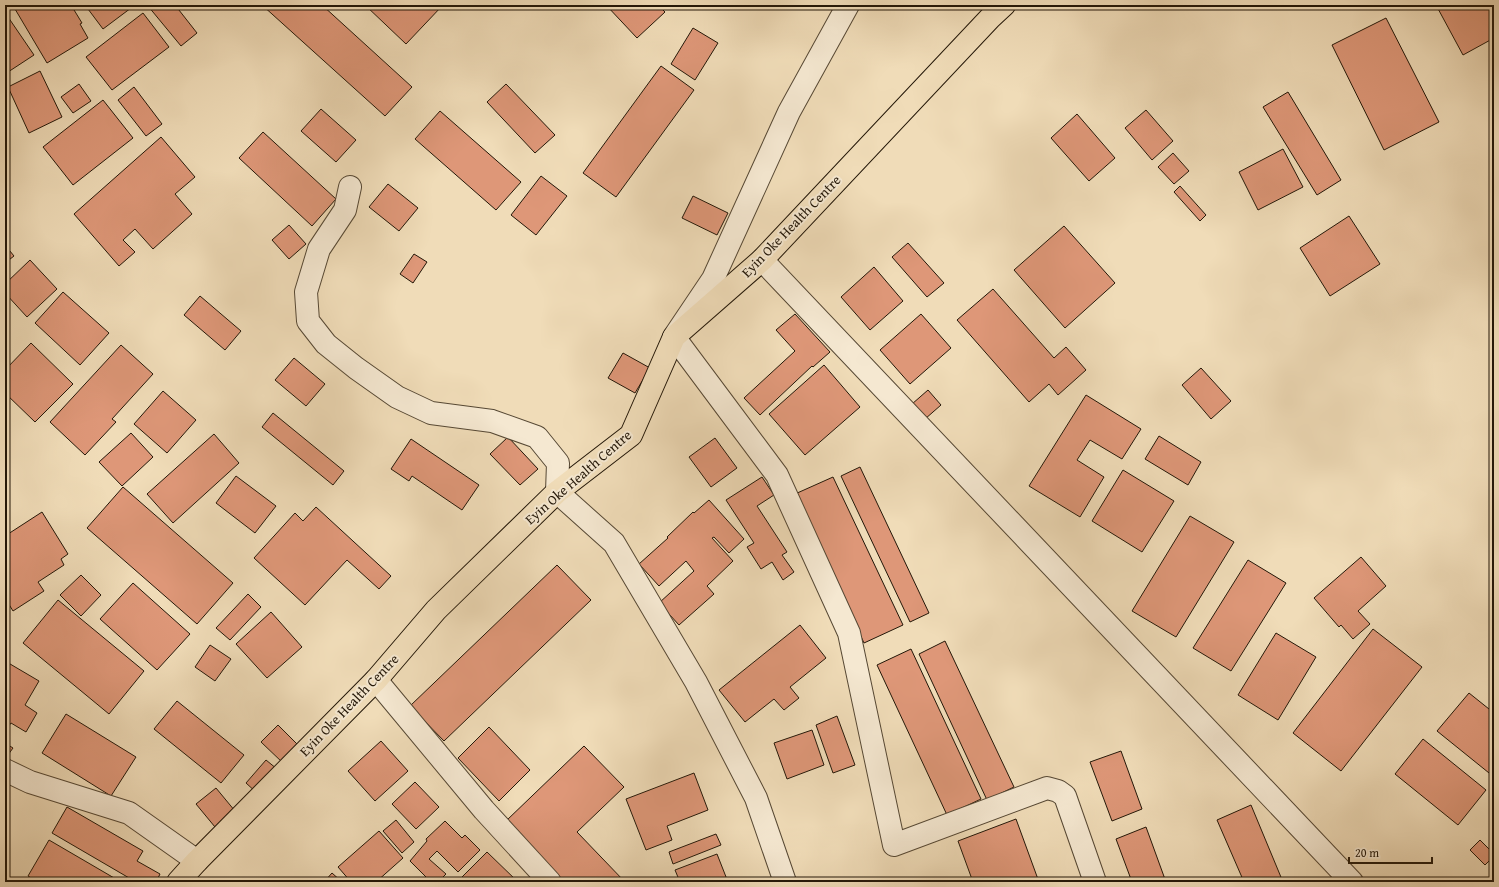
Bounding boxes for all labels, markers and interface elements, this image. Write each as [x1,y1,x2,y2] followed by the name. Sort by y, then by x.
[737,170,845,282] street label: Eyin Oke Health Centre
[520,425,636,529] street label: Eyin Oke Health Centre
[295,649,403,761] street label: Eyin Oke Health Centre
[1349,839,1432,865] scale bar
[1355,844,1379,861] text: 20 m

